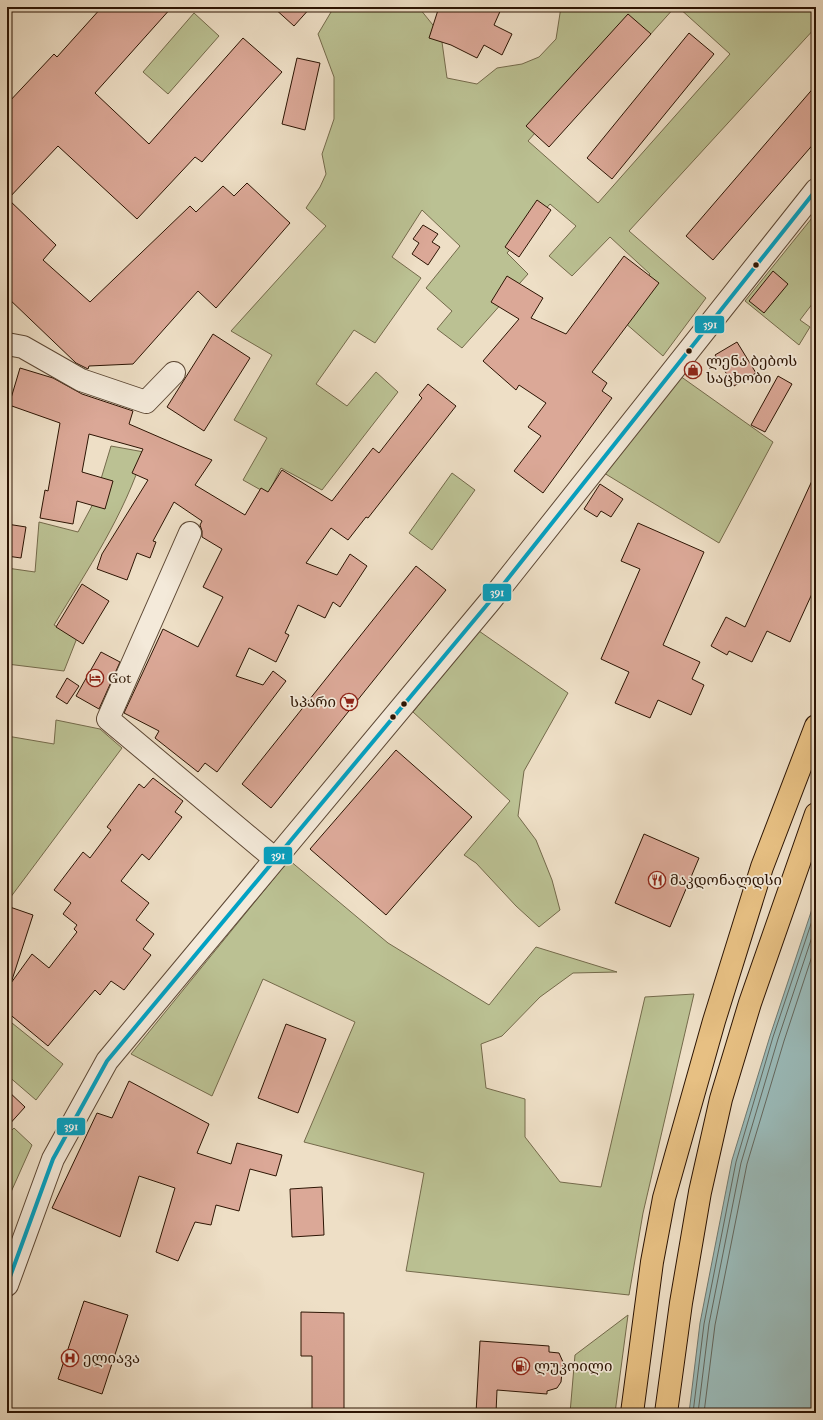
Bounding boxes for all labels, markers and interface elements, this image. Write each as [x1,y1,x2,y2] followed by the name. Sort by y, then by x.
[751,260,761,270] unlabelled marker
[694,315,725,334] line badge: 391
[703,318,717,331] text: 391
[684,346,694,356] unlabelled marker
[706,352,797,387] place label: ლენა ბებოს საცხობი
[683,360,703,380] shop icon: ლენა ბებოს საცხობი
[482,583,512,602] line badge: 391
[490,586,504,599] text: 391
[85,668,105,688] hotel icon: Got
[108,669,132,687] place label: Got
[339,692,359,712] supermarket icon: სპარი
[290,693,336,711] place label: სპარი
[399,699,409,709] unlabelled marker
[388,712,398,722] unlabelled marker
[263,846,293,865] line badge: 391
[271,849,285,862] text: 391
[647,870,667,890] restaurant icon: მაკდონალდსი
[670,871,782,889] place label: მაკდონალდსი
[56,1117,86,1136] line badge: 391
[64,1120,78,1133] text: 391
[60,1348,80,1368] hospital icon: ელიავა
[83,1349,140,1367] place label: ელიავა
[511,1356,531,1376] fuel station icon: ლუკოილი
[534,1357,612,1375] place label: ლუკოილი

